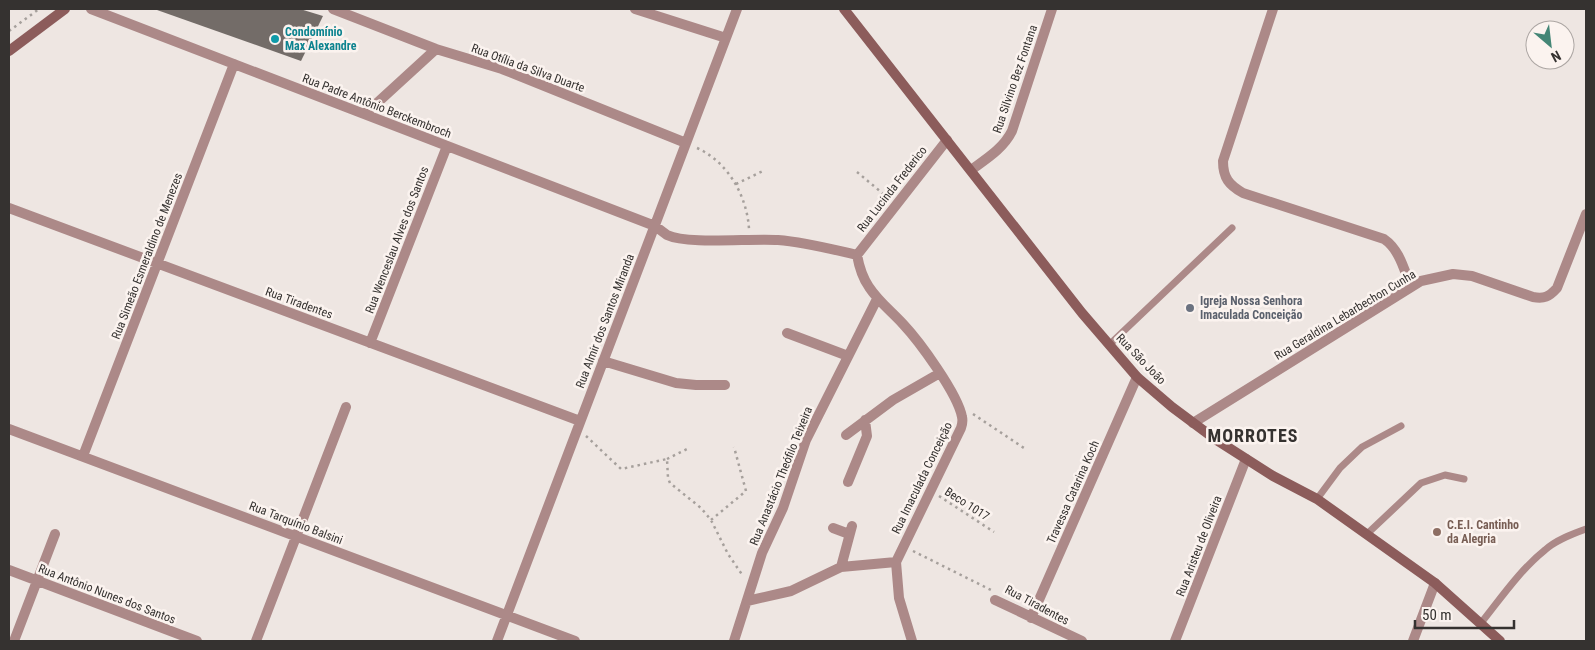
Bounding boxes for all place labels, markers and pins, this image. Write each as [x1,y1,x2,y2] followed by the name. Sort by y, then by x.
[285,25,357,53] place label: Condomínio Max Alexandre
[269,33,281,45] marker: Condomínio Max Alexandre
[1200,294,1303,322] place label: Igreja Nossa Senhora Imaculada Conceição
[1184,302,1196,314] marker: Igreja Nossa Senhora Imaculada Conceição
[1447,518,1519,546] place label: C.E.I. Cantinho da Alegria
[1431,526,1443,538] marker: C.E.I. Cantinho da Alegria

